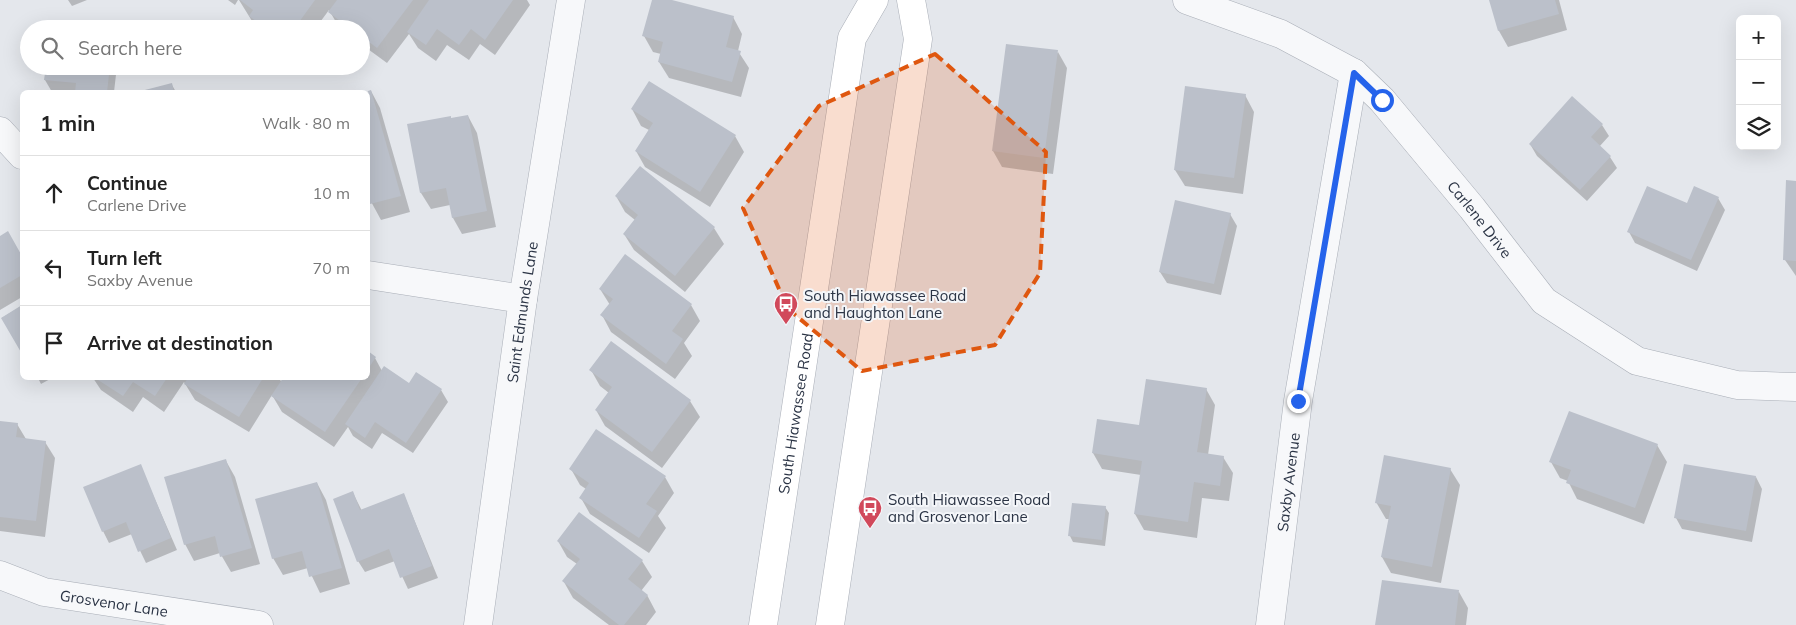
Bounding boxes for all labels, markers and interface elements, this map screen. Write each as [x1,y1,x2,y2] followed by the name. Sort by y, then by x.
[1736,15,1781,150] map controls
[1736,15,1781,60] button: +
[20,20,370,75] search box
[38,34,66,62] icon: search
[78,36,182,60] text: Search here
[1736,60,1781,105] button: −
[1371,89,1394,112] route start
[1736,105,1781,150] button: layers
[40,110,95,136] text: 1 min
[262,113,350,133] text: Walk · 80 m
[87,171,167,195] text: Continue
[1444,177,1517,262] street label: Carlene Drive
[40,179,68,207] icon: ahead
[313,183,350,203] text: 10 m
[87,195,187,215] text: Carlene Drive
[502,240,542,384] street label: Saint Edmunds Lane
[87,246,162,270] text: Turn left
[40,254,68,282] icon: left
[313,258,350,278] text: 70 m
[87,270,193,290] text: Saxby Avenue
[804,286,966,322] place label: South Hiawassee Road and Haughton Lane
[773,291,799,325] bus stop icon: South Hiawassee Road and Haughton Lane
[40,329,68,357] icon: arrive
[87,331,273,355] text: Arrive at destination
[774,332,817,495] street label: South Hiawassee Road
[1287,390,1310,413] route end
[1272,432,1303,533] street label: Saxby Avenue
[888,490,1050,526] place label: South Hiawassee Road and Grosvenor Lane
[857,495,883,529] bus stop icon: South Hiawassee Road and Grosvenor Lane
[59,585,169,620] street label: Grosvenor Lane

